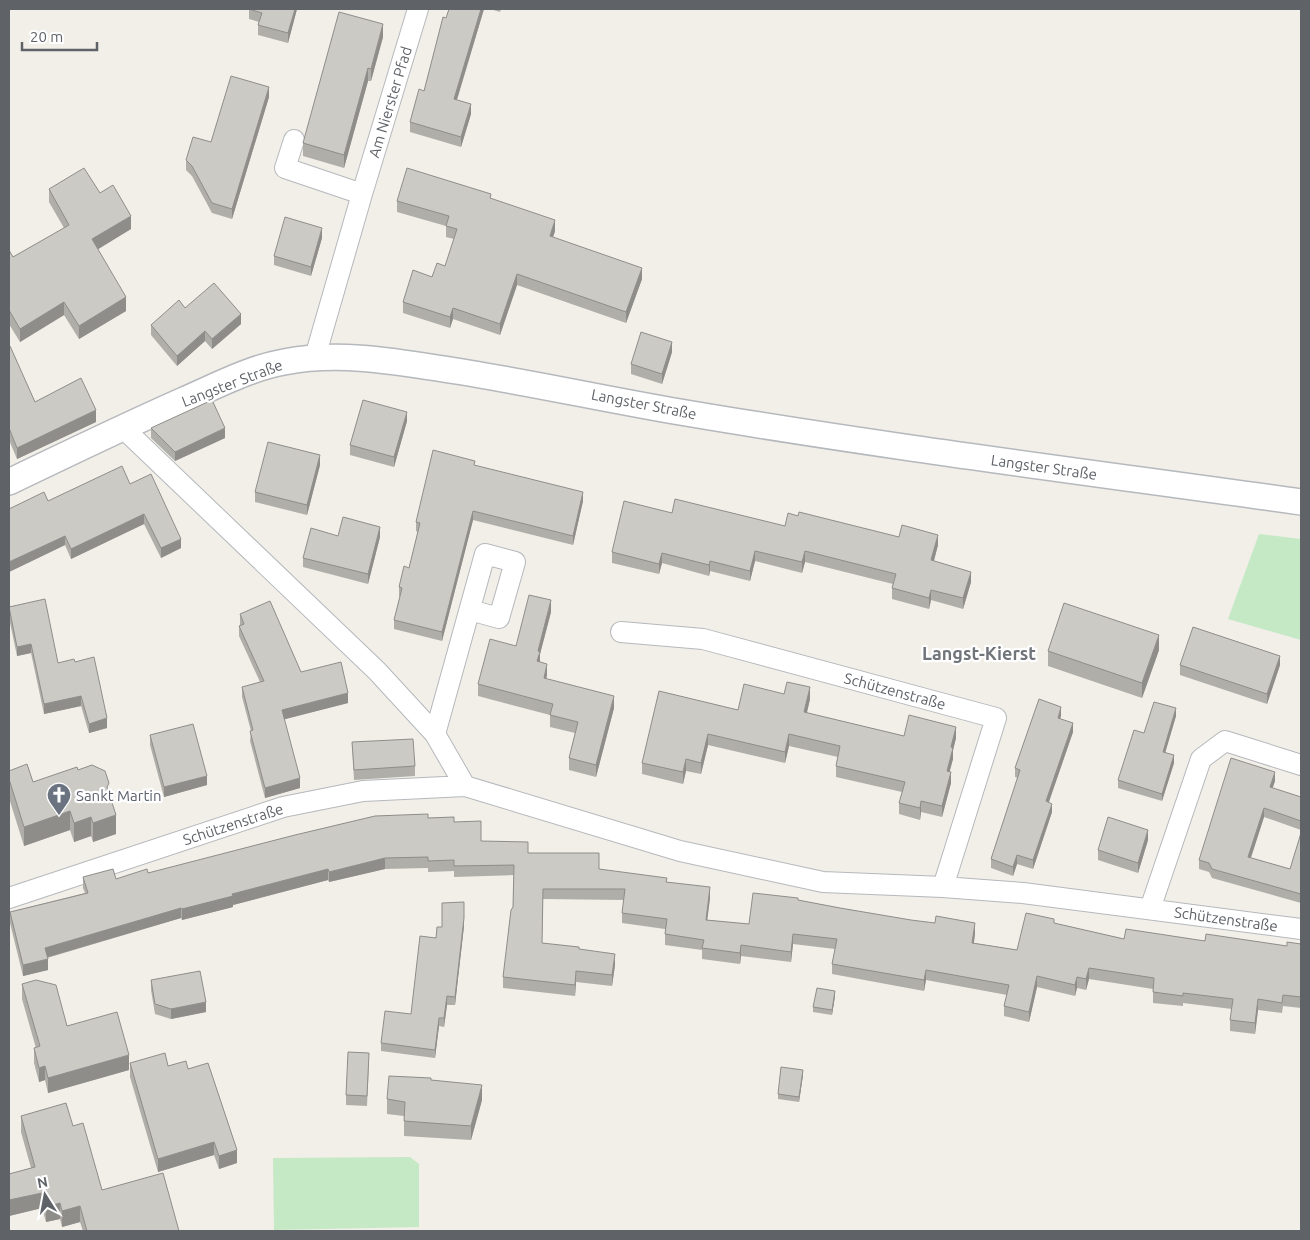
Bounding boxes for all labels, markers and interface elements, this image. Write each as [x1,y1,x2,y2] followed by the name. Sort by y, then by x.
[22,20,98,52] scale bar
[30,28,63,45] text: 20 m
[365,44,415,160] street label: Am Nierster Pfad
[179,356,285,410] street label: Langster Straße
[590,385,698,423] street label: Langster Straße
[990,451,1098,483] street label: Langster Straße
[922,643,1036,663] district label: Langst-Kierst
[842,669,948,713] street label: Schützenstraße
[46,782,72,816] church icon: Sankt Martin
[76,787,162,804] place label: Sankt Martin
[181,800,285,848] street label: Schützenstraße
[1173,903,1279,935] street label: Schützenstraße
[20,1170,70,1220] north arrow
[36,1173,49,1191] text: N

